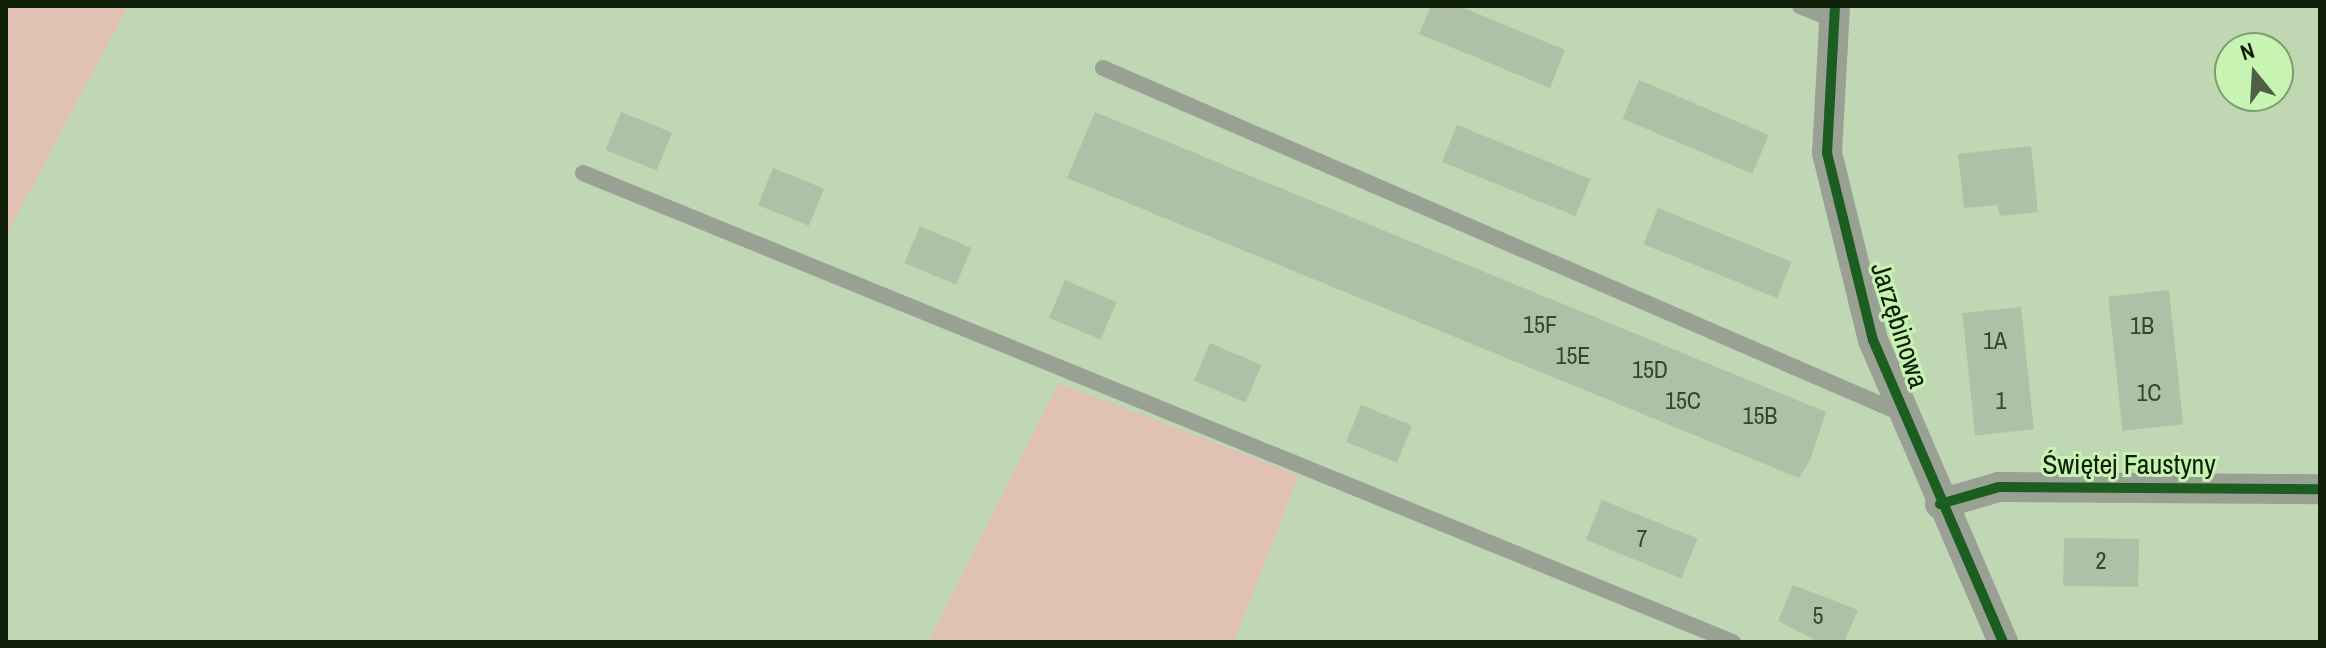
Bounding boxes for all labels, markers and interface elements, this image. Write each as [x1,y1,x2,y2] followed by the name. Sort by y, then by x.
[2214,32,2294,112] north arrow
[2236,35,2258,67] text: N
[1864,258,1936,392] street label: Jarzębinowa
[1523,311,1557,339] house number: 15F
[2130,312,2154,340] house number: 1B
[1983,327,2007,355] house number: 1A
[1555,342,1591,370] house number: 15E
[1632,356,1668,384] house number: 15D
[2136,379,2162,407] house number: 1C
[1665,387,1701,415] house number: 15C
[1996,387,2006,415] house number: 1
[1742,402,1778,430] house number: 15B
[2042,447,2216,481] street label: Świętej Faustyny
[1637,525,1647,553] house number: 7
[2096,547,2106,575] house number: 2
[1813,602,1823,630] house number: 5

